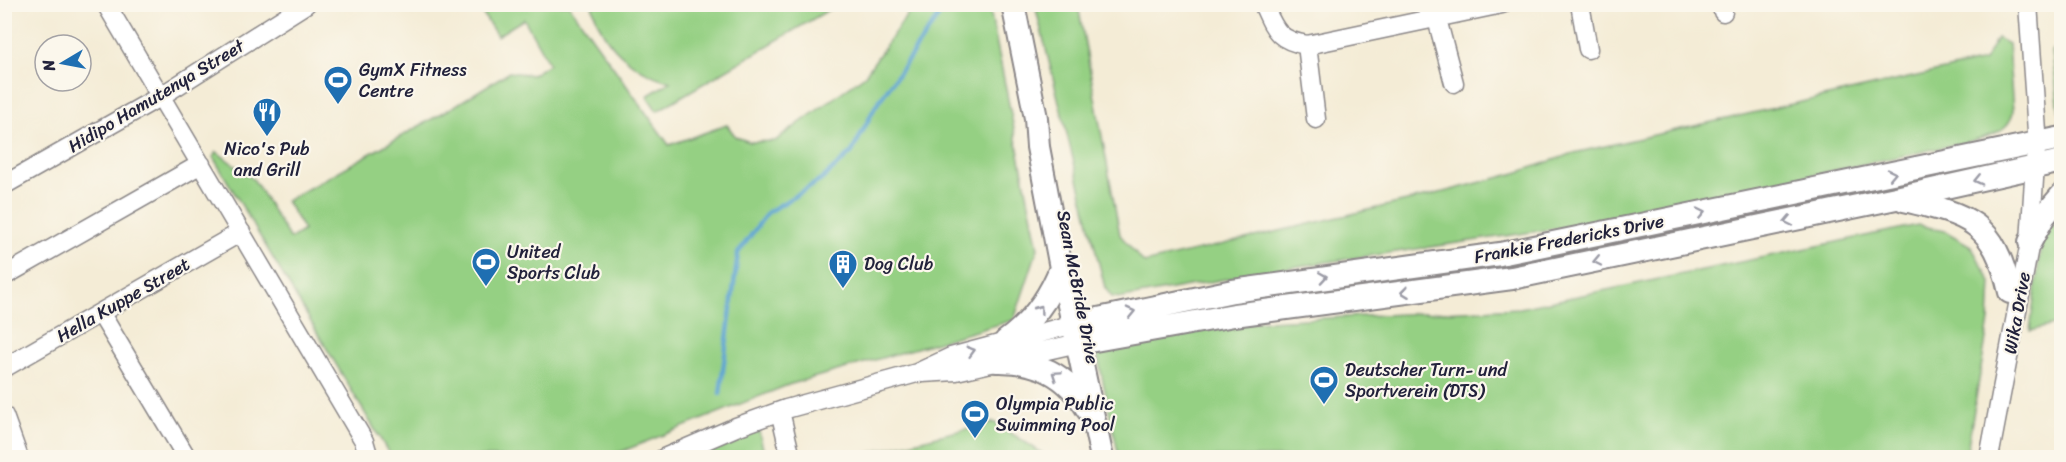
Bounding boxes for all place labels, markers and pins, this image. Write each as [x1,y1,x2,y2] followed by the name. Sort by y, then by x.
[359,54,467,107] place label: GymX Fitness Centre
[322,64,354,106] sports icon: GymX Fitness Centre
[251,96,283,138] restaurant icon: Nico's Pub and Grill
[224,133,310,186] place label: Nico's Pub and Grill
[507,236,601,289] place label: United Sports Club
[470,246,502,288] sports icon: United Sports Club
[827,248,859,290] building icon: Dog Club
[864,248,934,280] place label: Dog Club
[1345,354,1508,407] place label: Deutscher Turn- und Sportverein (DTS)
[1308,364,1340,406] sports icon: Deutscher Turn- und Sportverein (DTS)
[996,388,1116,441] place label: Olympia Public Swimming Pool
[959,398,991,440] sports icon: Olympia Public Swimming Pool

